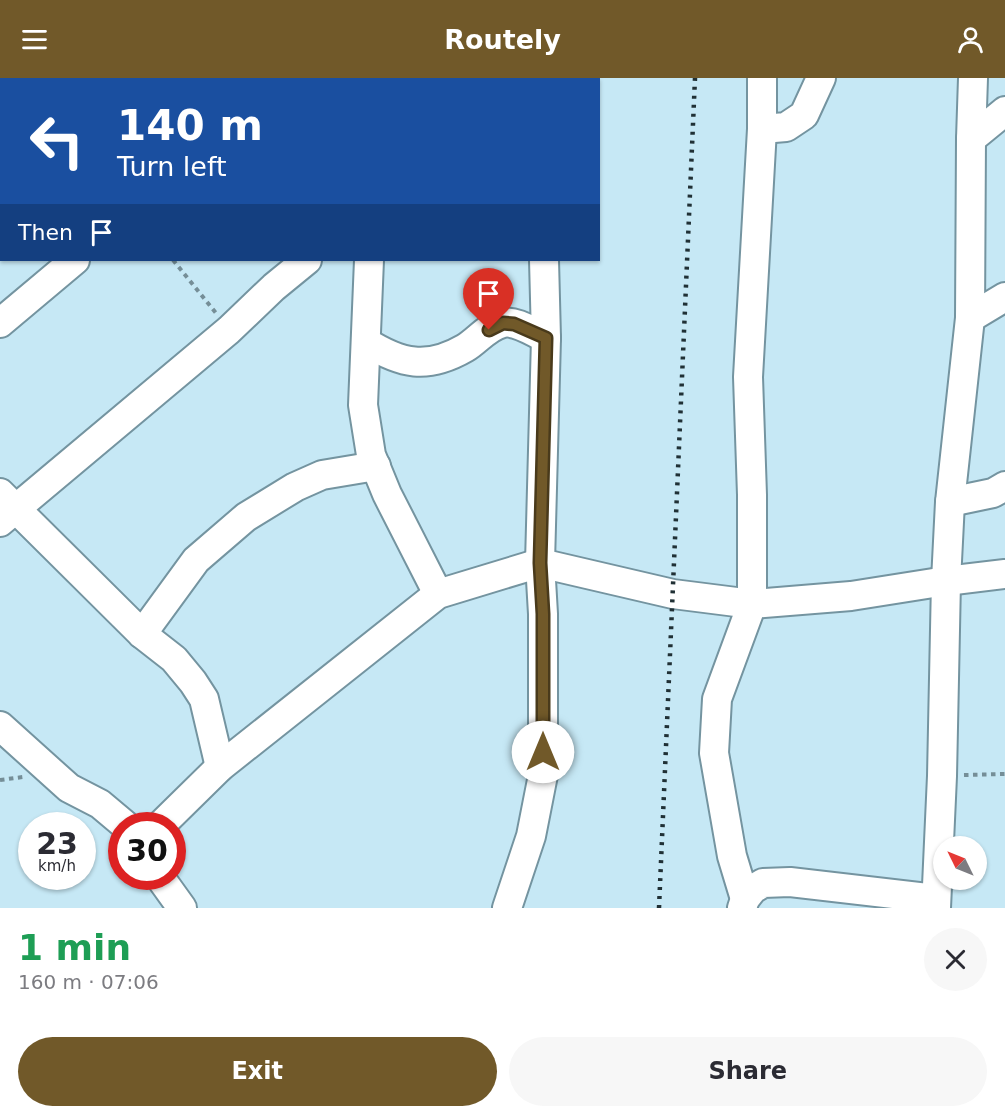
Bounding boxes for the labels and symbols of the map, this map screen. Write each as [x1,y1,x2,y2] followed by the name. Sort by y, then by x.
[463,268,514,330] pin
[511,720,575,784] position arrow
[108,812,186,890] speed limit sign: 30
[933,836,987,890] north arrow

